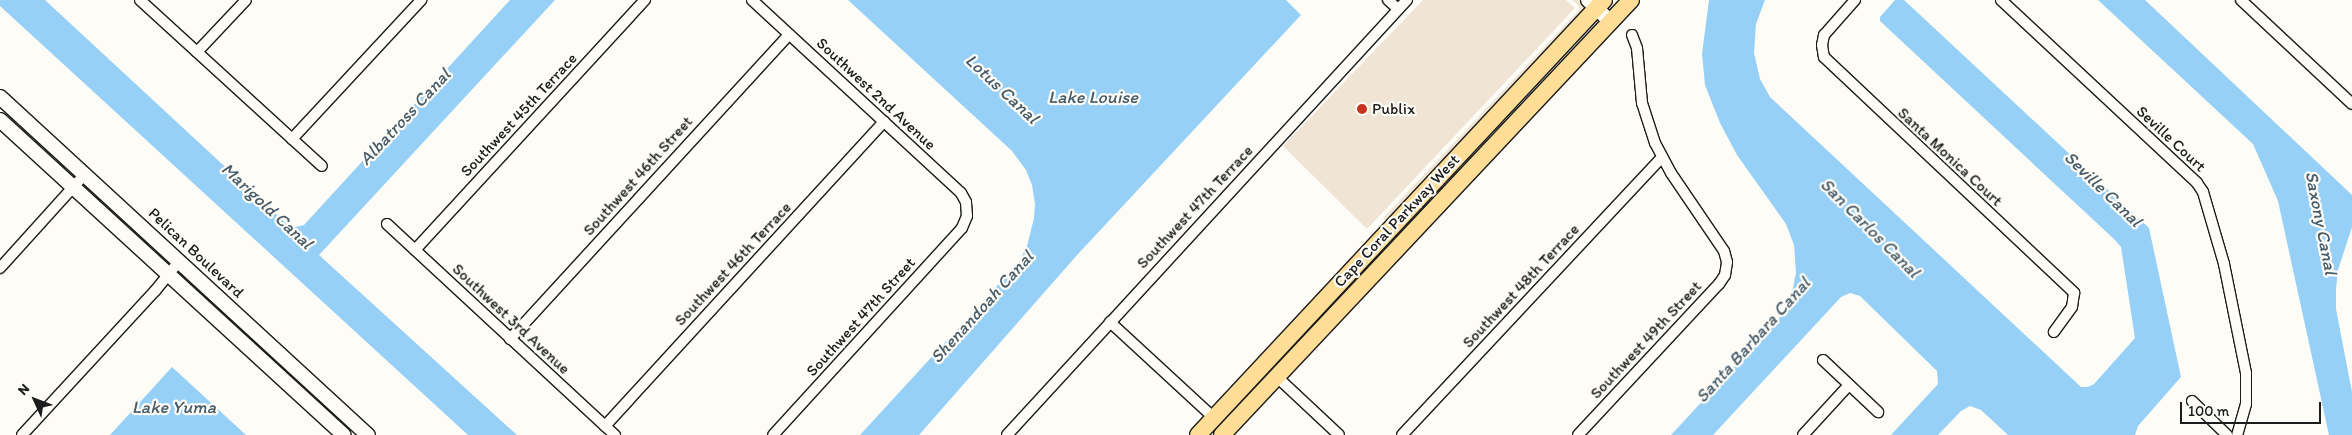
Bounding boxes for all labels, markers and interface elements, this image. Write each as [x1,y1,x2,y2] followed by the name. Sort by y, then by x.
[813,34,939,154] street label: Southwest 2nd Avenue
[457,49,581,181] street label: Southwest 45th Terrace
[961,50,1043,128] water label: Lotus Canal
[355,64,455,170] water label: Albatross Canal
[1048,86,1138,108] water label: Lake Louise
[1372,99,1415,119] place label: Publix
[2132,102,2210,176] street label: Seville Court
[1356,103,1368,115] marker: Publix
[1894,103,2006,211] street label: Santa Monica Court
[579,113,697,239] street label: Southwest 46th Street
[1133,141,1257,273] street label: Southwest 47th Terrace
[2060,147,2146,231] water label: Seville Canal
[1331,151,1463,291] street label: Cape Coral Parkway West
[217,158,317,254] water label: Marigold Canal
[2300,170,2342,276] water label: Saxony Canal
[1815,173,1925,283] water label: San Carlos Canal
[671,198,795,330] street label: Southwest 46th Terrace
[144,204,248,302] street label: Pelican Boulevard
[1459,220,1583,352] street label: Southwest 48th Terrace
[926,246,1038,368] water label: Shenandoah Canal
[803,254,919,380] street label: Southwest 47th Street
[449,260,573,378] street label: Southwest 3rd Avenue
[1691,273,1815,407] water label: Santa Barbara Canal
[1587,277,1705,403] street label: Southwest 49th Street
[10,375,60,425] north arrow
[14,380,33,399] text: N
[2182,392,2323,424] scale bar
[132,396,216,418] water label: Lake Yuma
[2188,402,2229,420] text: 100 m

